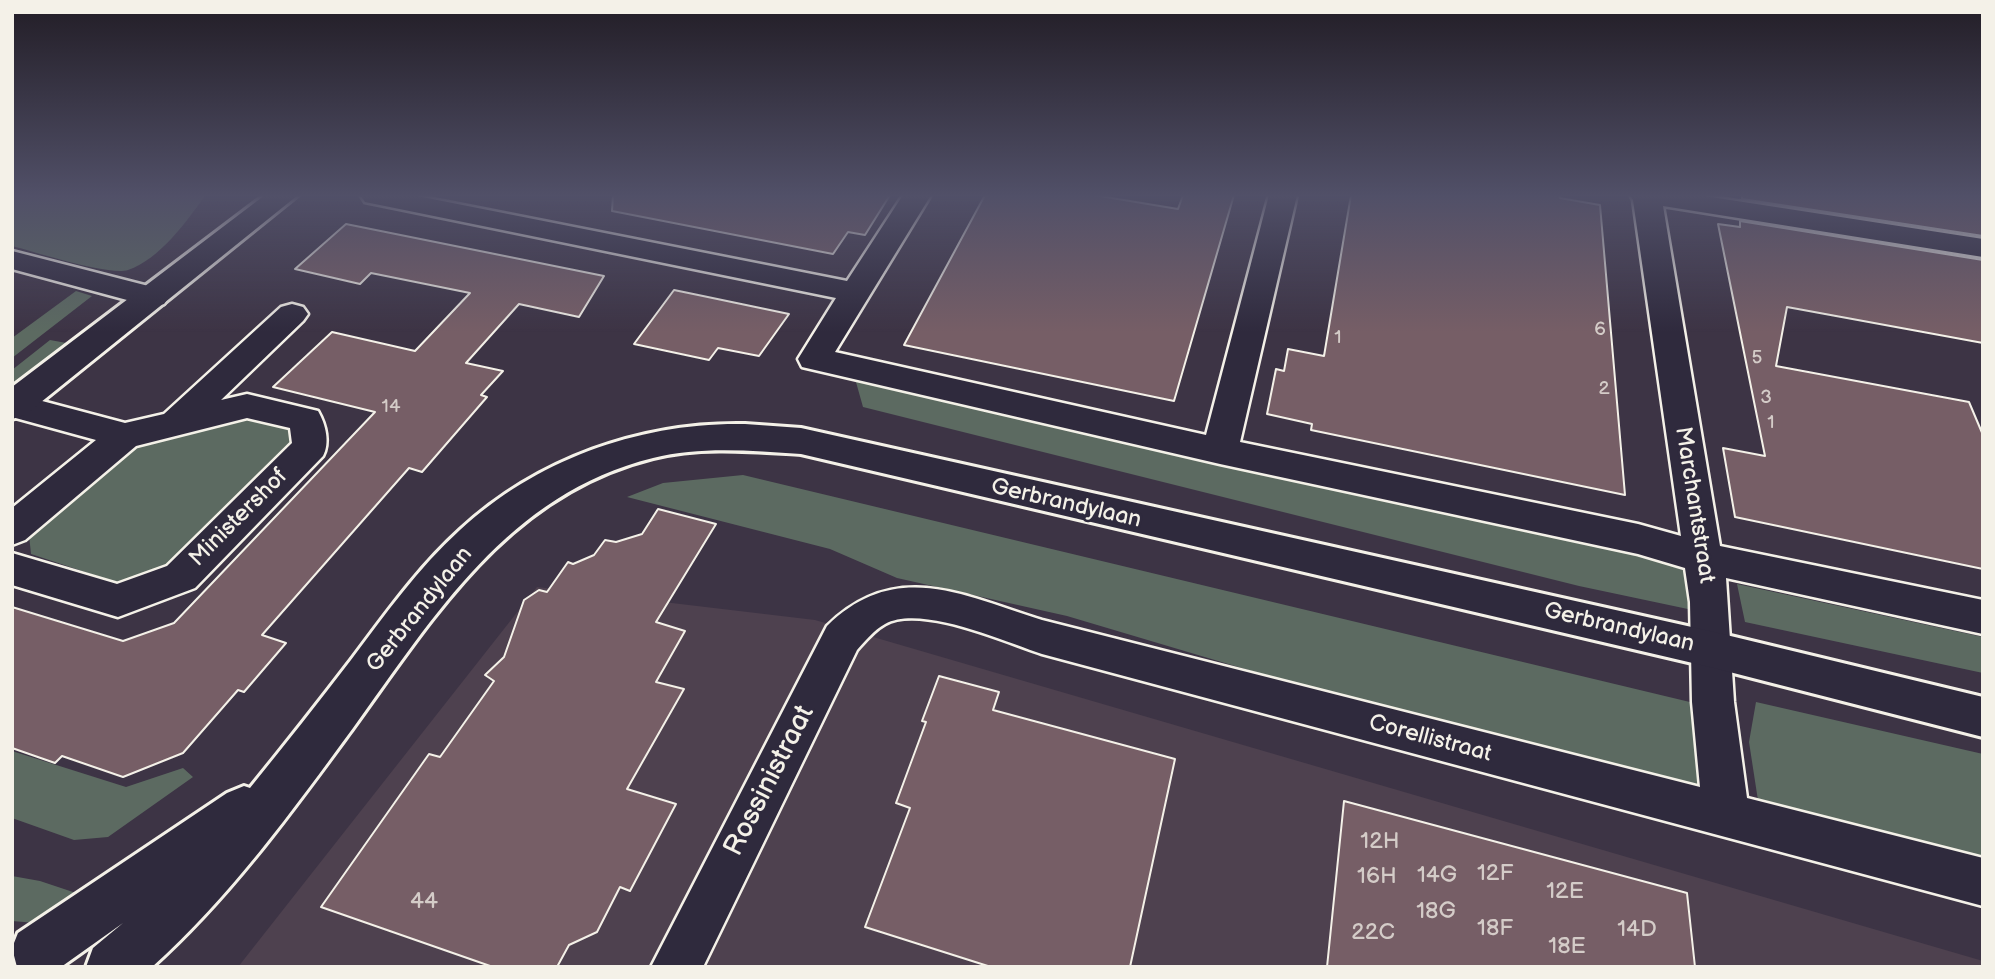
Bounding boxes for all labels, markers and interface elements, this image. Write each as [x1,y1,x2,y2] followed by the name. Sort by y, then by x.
[1594,319,1606,341] house number: 6
[1334,327,1342,349] house number: 1
[1752,347,1762,369] house number: 5
[1598,378,1610,400] house number: 2
[1760,387,1772,409] house number: 3
[382,396,400,418] house number: 14
[1767,412,1775,434] house number: 1
[1668,425,1720,585] street label: Marchantstraat
[184,463,294,573] street label: Ministershof
[988,473,1144,535] street label: Gerbrandylaan
[361,542,479,678] street label: Gerbrandylaan
[1541,597,1697,659] street label: Gerbrandylaan
[718,700,822,862] street label: Rossinistraat
[1366,709,1494,769] street label: Corellistraat
[1360,828,1400,856] house number: 12H
[1477,860,1513,888] house number: 12F
[1417,862,1457,890] house number: 14G
[1357,863,1397,891] house number: 16H
[1546,878,1584,906] house number: 12E
[410,888,438,916] house number: 44
[1416,898,1456,926] house number: 18G
[1477,915,1513,943] house number: 18F
[1617,916,1657,944] house number: 14D
[1351,919,1395,947] house number: 22C
[1548,933,1586,961] house number: 18E

